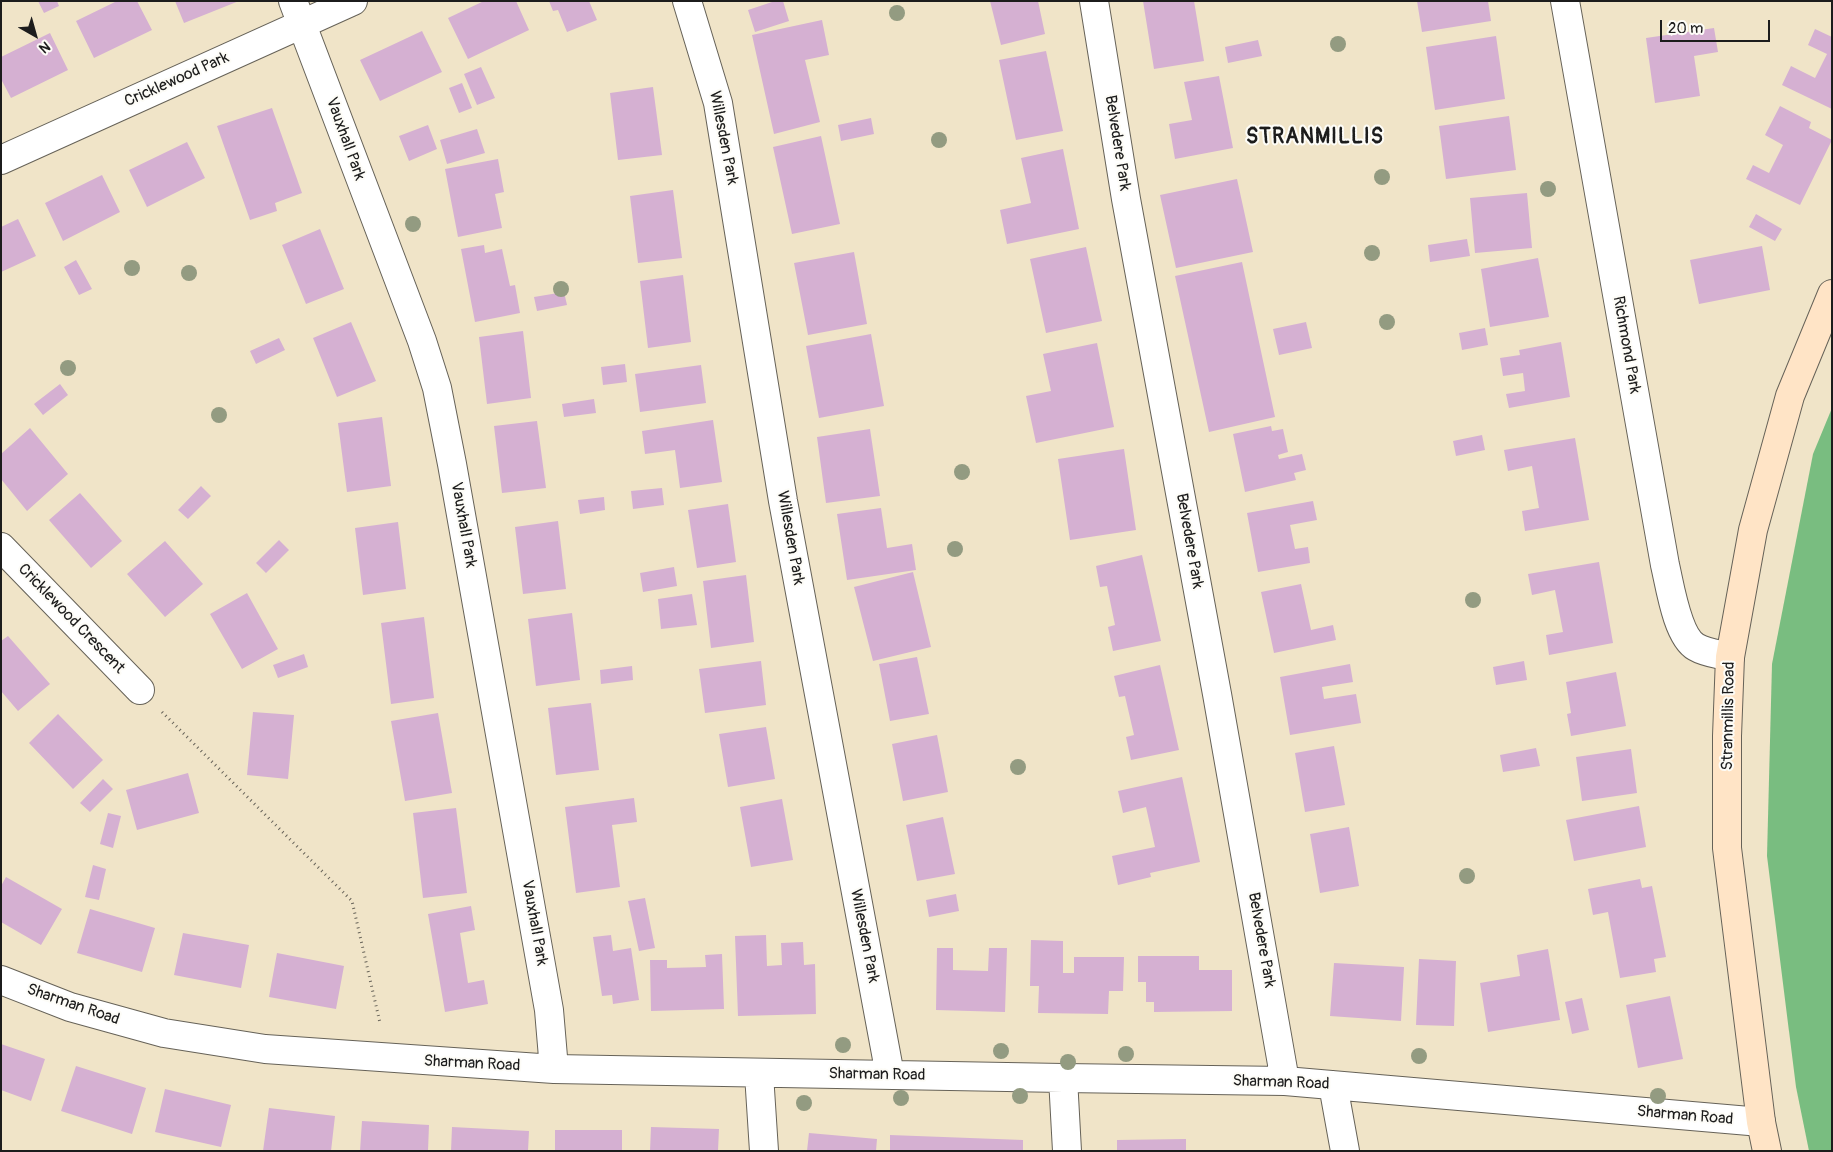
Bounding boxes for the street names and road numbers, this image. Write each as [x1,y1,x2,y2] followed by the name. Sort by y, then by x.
[122,48,232,112] street label: Cricklewood Park
[704,89,742,187] street label: Willesden Park
[1100,94,1134,192] street label: Belvedere Park
[321,95,369,183] street label: Vauxhall Park
[1608,295,1644,395] street label: Richmond Park
[446,481,480,569] street label: Vauxhall Park
[772,489,808,587] street label: Willesden Park
[1171,492,1207,590] street label: Belvedere Park
[14,560,128,678] street label: Cricklewood Crescent
[1718,661,1740,771] street label: Stranmillis Road
[517,879,551,967] street label: Vauxhall Park
[845,887,883,985] street label: Willesden Park
[1243,891,1279,989] street label: Belvedere Park
[24,980,122,1030] street label: Sharman Road
[423,1052,521,1076] street label: Sharman Road
[828,1065,926,1085] street label: Sharman Road
[1232,1072,1330,1094] street label: Sharman Road
[1636,1102,1734,1130] street label: Sharman Road

